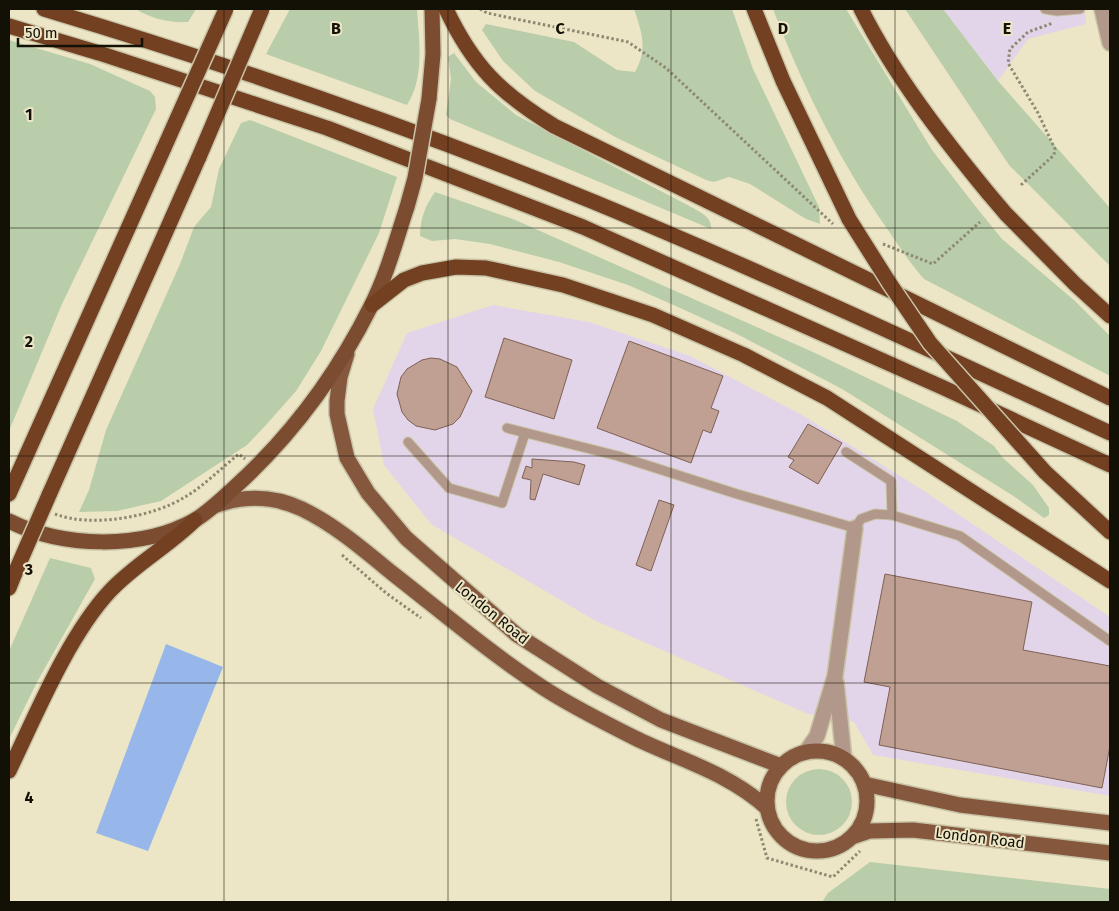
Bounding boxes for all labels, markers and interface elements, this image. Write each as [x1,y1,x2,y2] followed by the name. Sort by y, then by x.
[18,15,141,47] scale bar
[331,19,341,38] text: B
[555,19,565,38] text: C
[778,19,788,38] text: D
[1003,19,1011,38] text: E
[25,24,58,42] text: 50 m
[25,105,33,124] text: 1
[25,332,33,351] text: 2
[24,560,33,579] text: 3
[451,578,533,648] street label: London Road
[24,788,34,807] text: 4
[934,824,1026,852] street label: London Road

